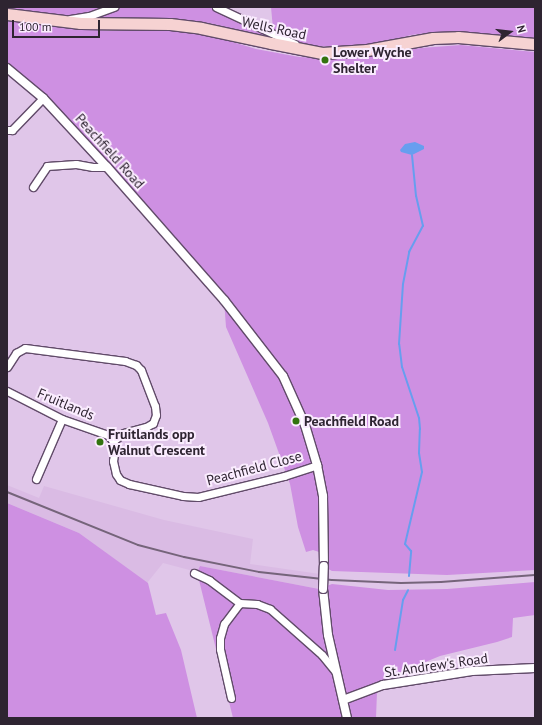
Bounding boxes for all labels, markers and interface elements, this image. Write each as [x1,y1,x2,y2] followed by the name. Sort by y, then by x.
[14,12,102,38] scale bar
[490,12,530,52] north arrow
[240,13,308,43] street label: Wells Road
[19,19,52,34] text: 100 m
[514,24,529,34] text: N
[333,44,412,76] place label: Lower Wyche Shelter
[320,55,330,65] marker: Lower Wyche Shelter
[72,110,148,192] street label: Peachfield Road
[35,385,97,423] street label: Fruitlands
[304,413,399,429] place label: Peachfield Road
[291,416,301,426] marker: Peachfield Road
[108,426,205,458] place label: Fruitlands opp Walnut Crescent
[95,437,105,447] marker: Fruitlands opp Walnut Crescent
[205,447,303,489] street label: Peachfield Close
[382,649,490,681] street label: St. Andrew's Road

